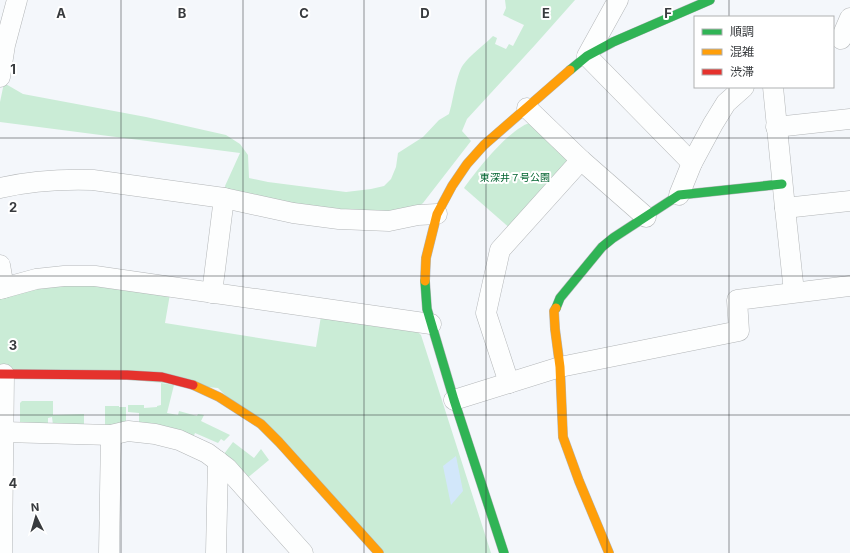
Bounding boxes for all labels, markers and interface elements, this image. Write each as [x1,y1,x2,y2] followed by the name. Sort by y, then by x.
[56,5,66,21] text: A
[178,5,187,21] text: B
[299,5,309,21] text: C
[420,5,430,21] text: D
[542,5,550,21] text: E
[664,5,672,21] text: F
[694,16,834,88] legend
[730,24,754,39] text: 順調
[730,44,754,59] text: 混雑
[10,61,16,77] text: 1
[730,64,754,79] text: 渋滞
[480,171,550,183] park label: 東深井７号公園
[9,199,17,215] text: 2
[9,337,17,353] text: 3
[9,475,18,491] text: 4
[16,497,56,537] north arrow
[30,500,40,514] text: N

